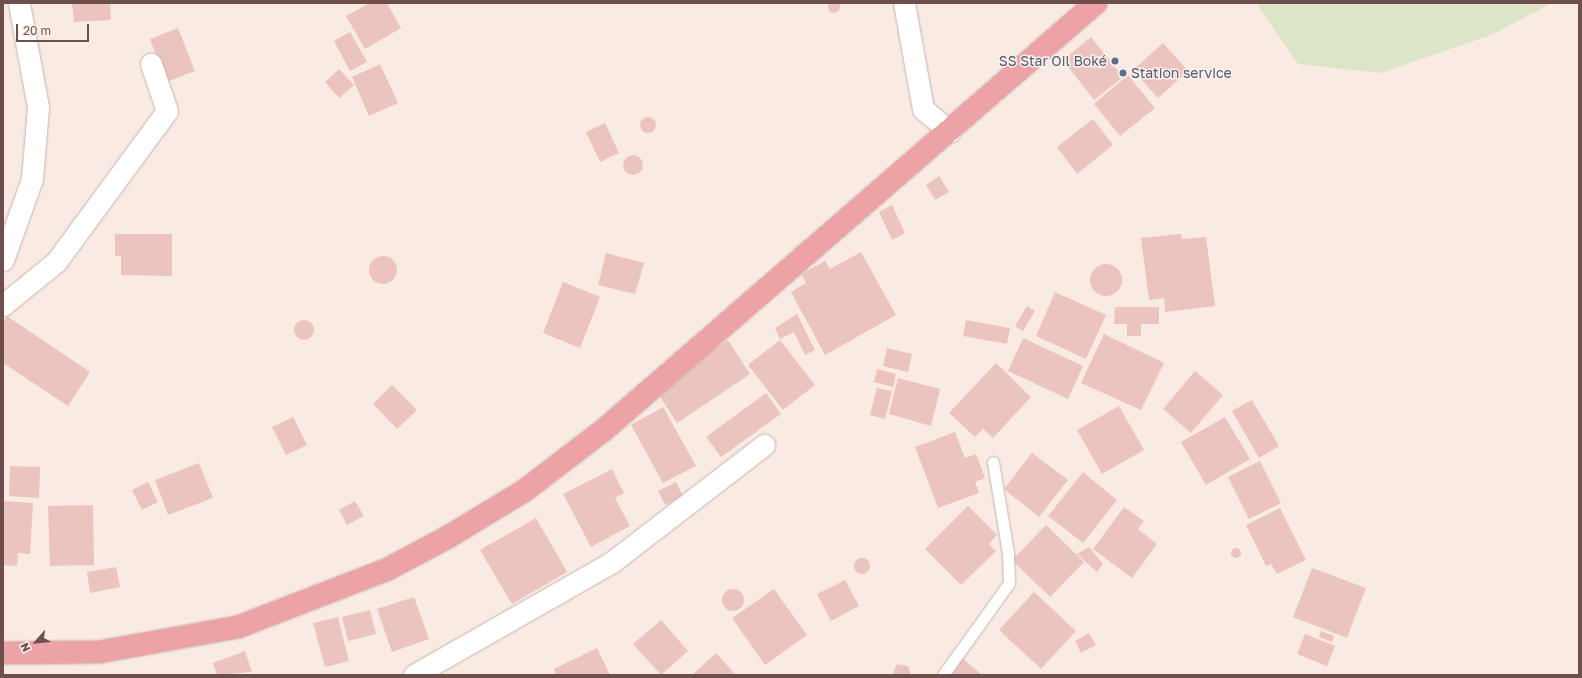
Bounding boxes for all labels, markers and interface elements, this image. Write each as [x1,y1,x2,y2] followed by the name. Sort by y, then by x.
[18,16,91,42] scale bar
[23,23,51,38] text: 20 m
[999,53,1107,69] place label: SS Star Oil Boké
[1110,56,1120,66] marker: SS Star Oil Boké
[1131,65,1232,81] place label: Station service
[1118,68,1128,78] marker: Station service
[16,622,56,662] north arrow
[17,641,33,654] text: N

